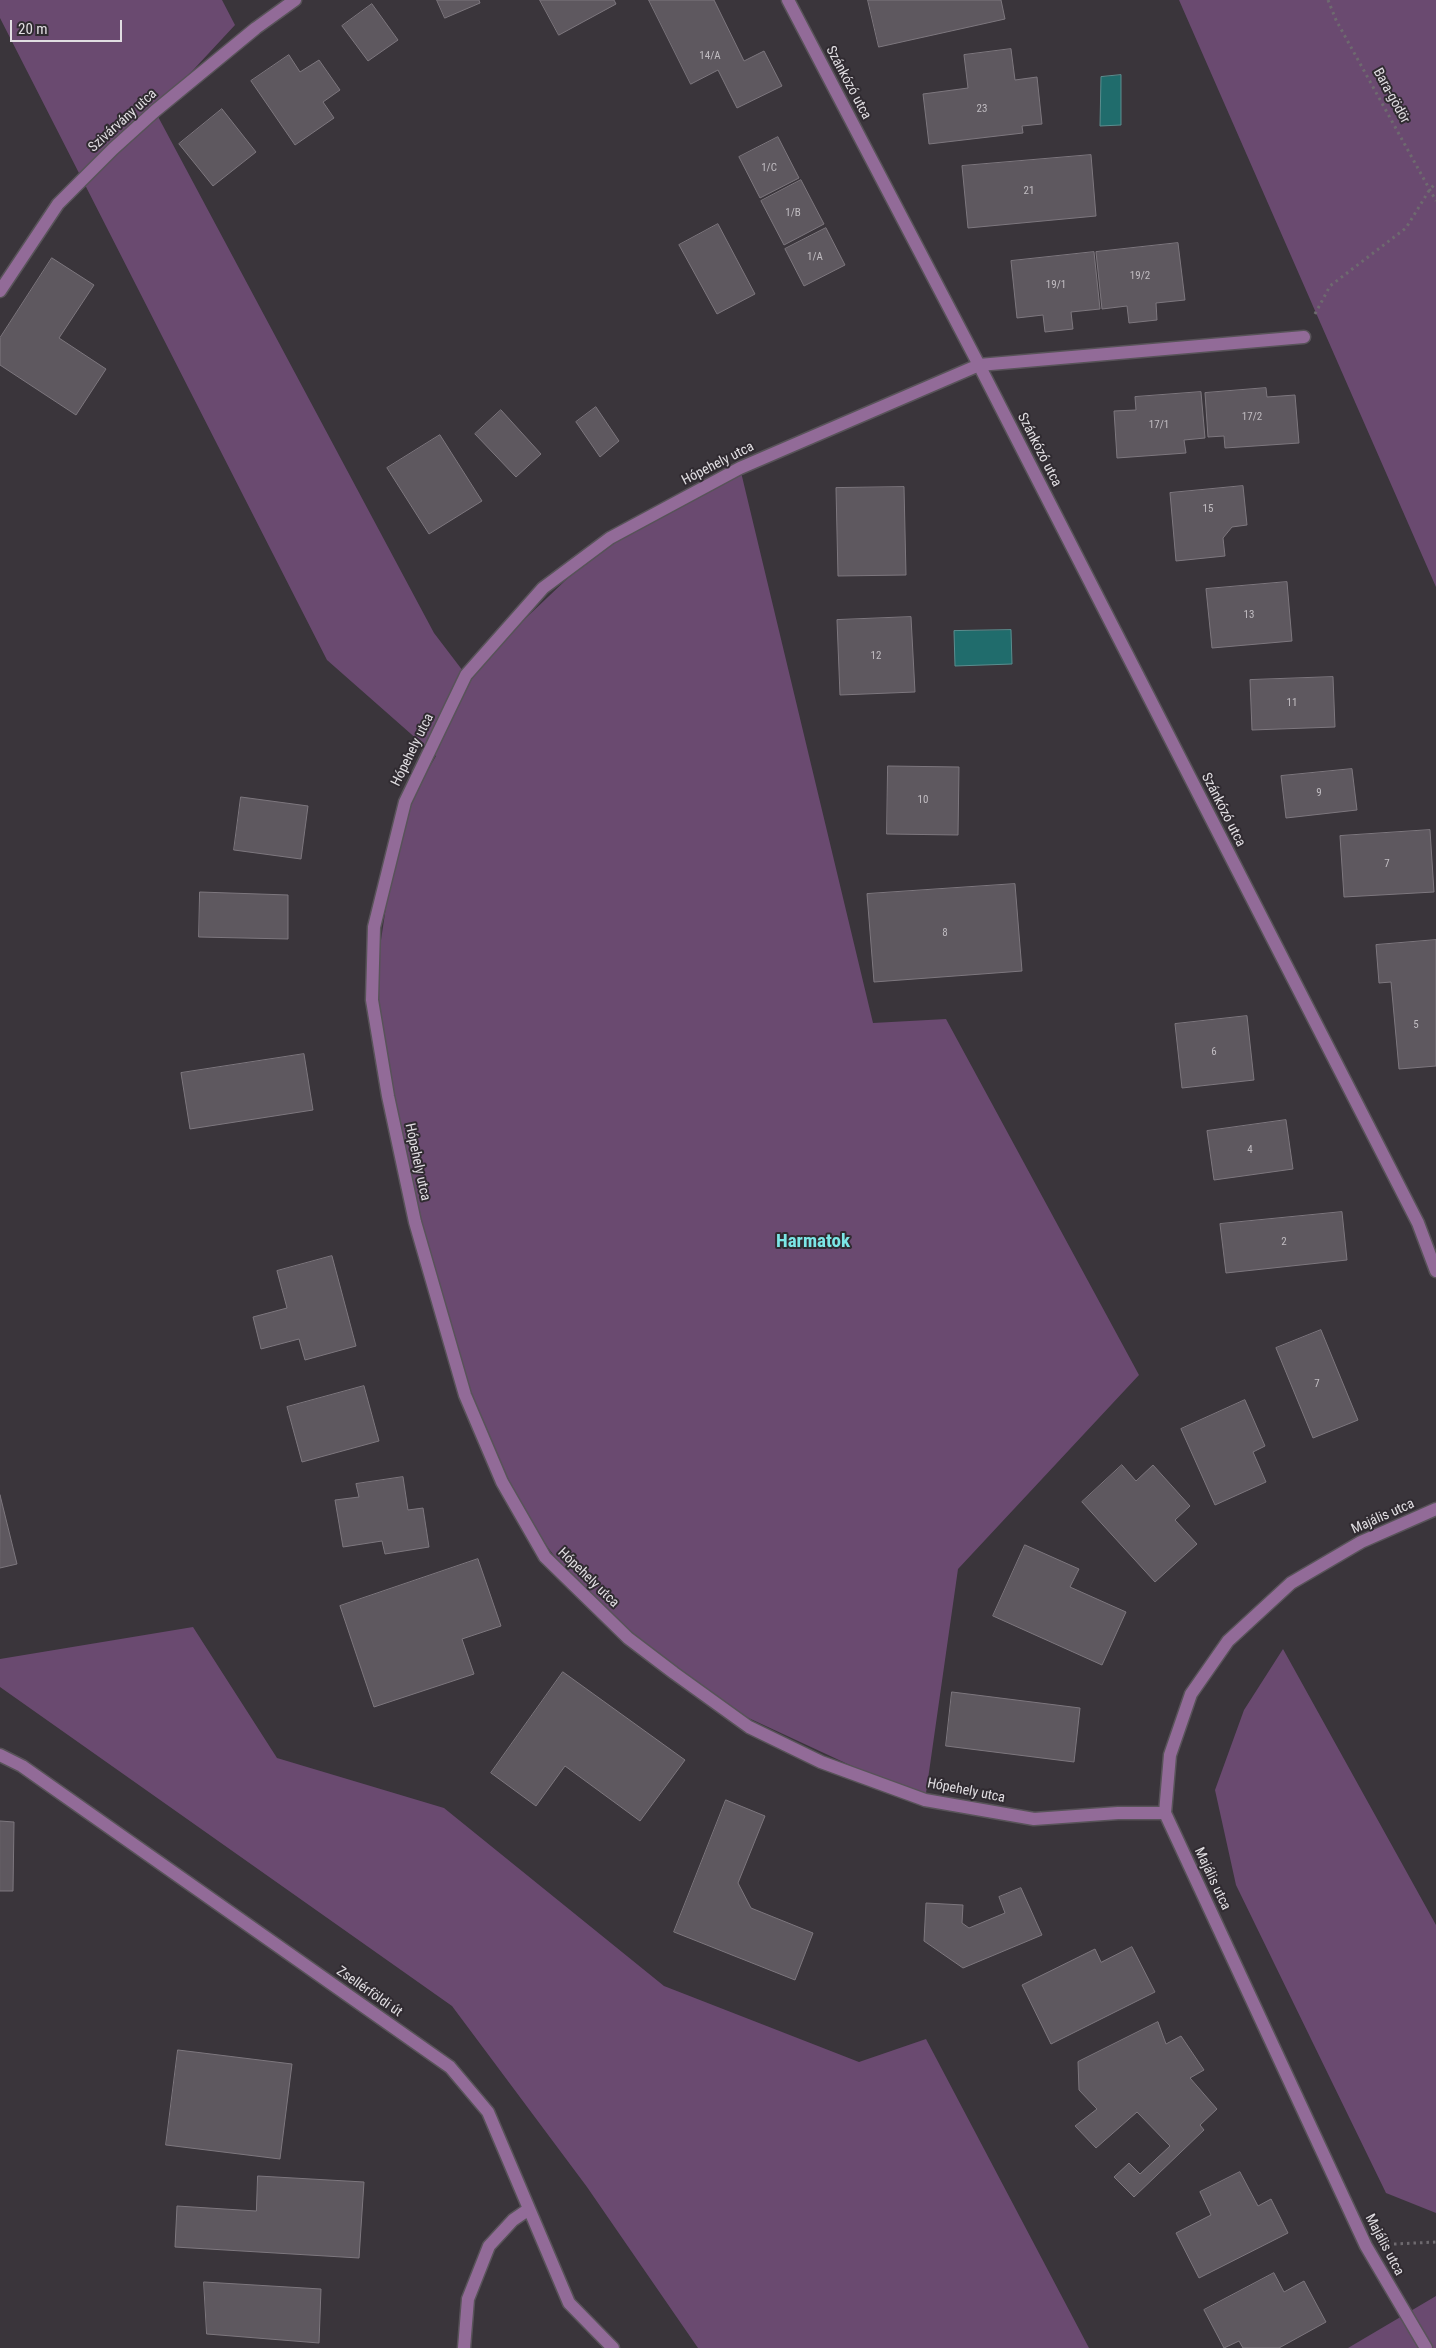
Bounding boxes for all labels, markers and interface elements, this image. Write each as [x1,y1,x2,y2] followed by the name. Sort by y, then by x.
[12,10,125,42] scale bar
[18,20,48,38] text: 20 m
[822,44,874,122] street label: Szánkózó utca
[699,49,721,63] house number: 14/A
[1369,65,1413,127] street label: Bara-gödör
[85,86,161,156] street label: Szivárvány utca
[977,102,987,116] house number: 23
[761,161,777,175] house number: 1/C
[1024,184,1034,198] house number: 21
[785,206,801,220] house number: 1/B
[807,250,823,264] house number: 1/A
[1130,269,1150,283] house number: 19/2
[1046,278,1066,292] house number: 19/1
[1013,410,1065,490] street label: Szánkózó utca
[1242,410,1262,424] house number: 17/2
[1149,418,1169,432] house number: 17/1
[679,439,757,489] street label: Hópehely utca
[1203,502,1213,516] house number: 15
[1244,608,1254,622] house number: 13
[871,649,881,663] house number: 12
[1287,696,1297,710] house number: 11
[388,711,438,789] street label: Hópehely utca
[1197,770,1249,850] street label: Szánkózó utca
[1316,786,1322,800] house number: 9
[918,793,928,807] house number: 10
[1384,857,1390,871] house number: 7
[942,926,948,940] house number: 8
[1413,1018,1419,1032] house number: 5
[1211,1045,1217,1059] house number: 6
[401,1122,433,1202] street label: Hópehely utca
[1247,1143,1253,1157] house number: 4
[776,1231,850,1253] district label: Harmatok
[1281,1235,1287,1249] house number: 2
[1314,1377,1320,1391] house number: 7
[1349,1496,1417,1538] street label: Majális utca
[554,1545,622,1611] street label: Hópehely utca
[926,1775,1006,1807] street label: Hópehely utca
[1190,1845,1234,1913] street label: Majális utca
[333,1963,405,2021] street label: Zsellérföldi út
[1361,2211,1407,2279] street label: Majális utca

